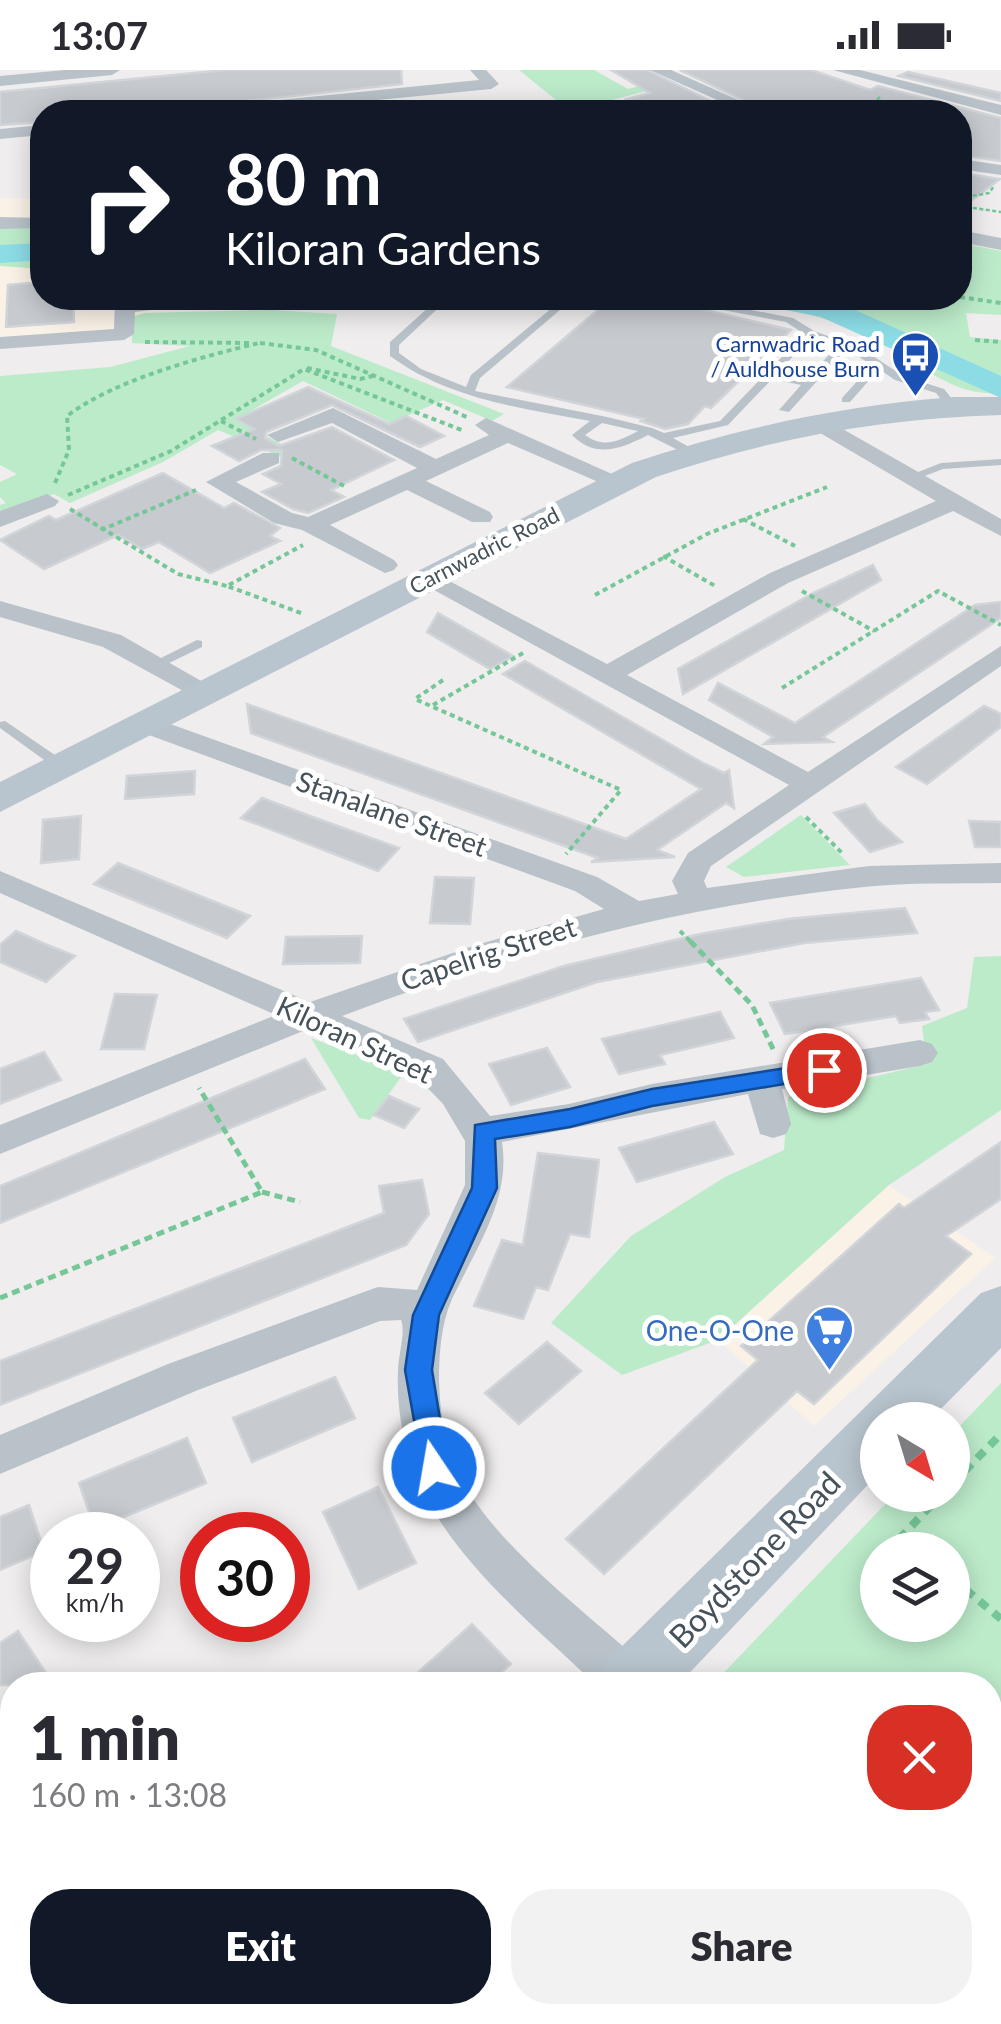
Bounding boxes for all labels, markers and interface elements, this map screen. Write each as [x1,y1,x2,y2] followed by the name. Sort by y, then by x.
[50,12,148,58] text: 13:07
[225,136,382,220] text: 80 m
[60,140,190,270] icon: right
[225,221,541,275] text: Kiloran Gardens
[710,330,880,382] place label: Carnwadric Road / Auldhouse Burn
[889,330,941,398] bus stop icon: Carnwadric Road / Auldhouse Burn
[405,501,563,599] street label: Carnwadric Road
[292,763,492,863] street label: Stanalane Street
[396,909,580,997] street label: Capelrig Street
[272,988,438,1090] street label: Kiloran Street
[782,1028,867,1113] pin
[797,1043,852,1098] icon: arrive
[803,1304,855,1372] supermarket icon: One-O-One
[646,1313,794,1347] place label: One-O-One
[860,1402,970,1512] north arrow
[860,1402,970,1642] map controls
[382,1416,486,1520] position arrow
[660,1463,848,1655] street label: Boydstone Road
[180,1512,310,1642] speed limit sign: 30
[860,1532,970,1642] button: layers
[66,1535,124,1595] text: 29
[66,1587,124,1617] text: km/h
[30,1701,180,1773] text: 1 min
[867,1705,972,1810] button: close
[30,1775,227,1814] text: 160 m · 13:08
[30,1889,491,2004] button: Exit
[511,1889,972,2004] button: Share

